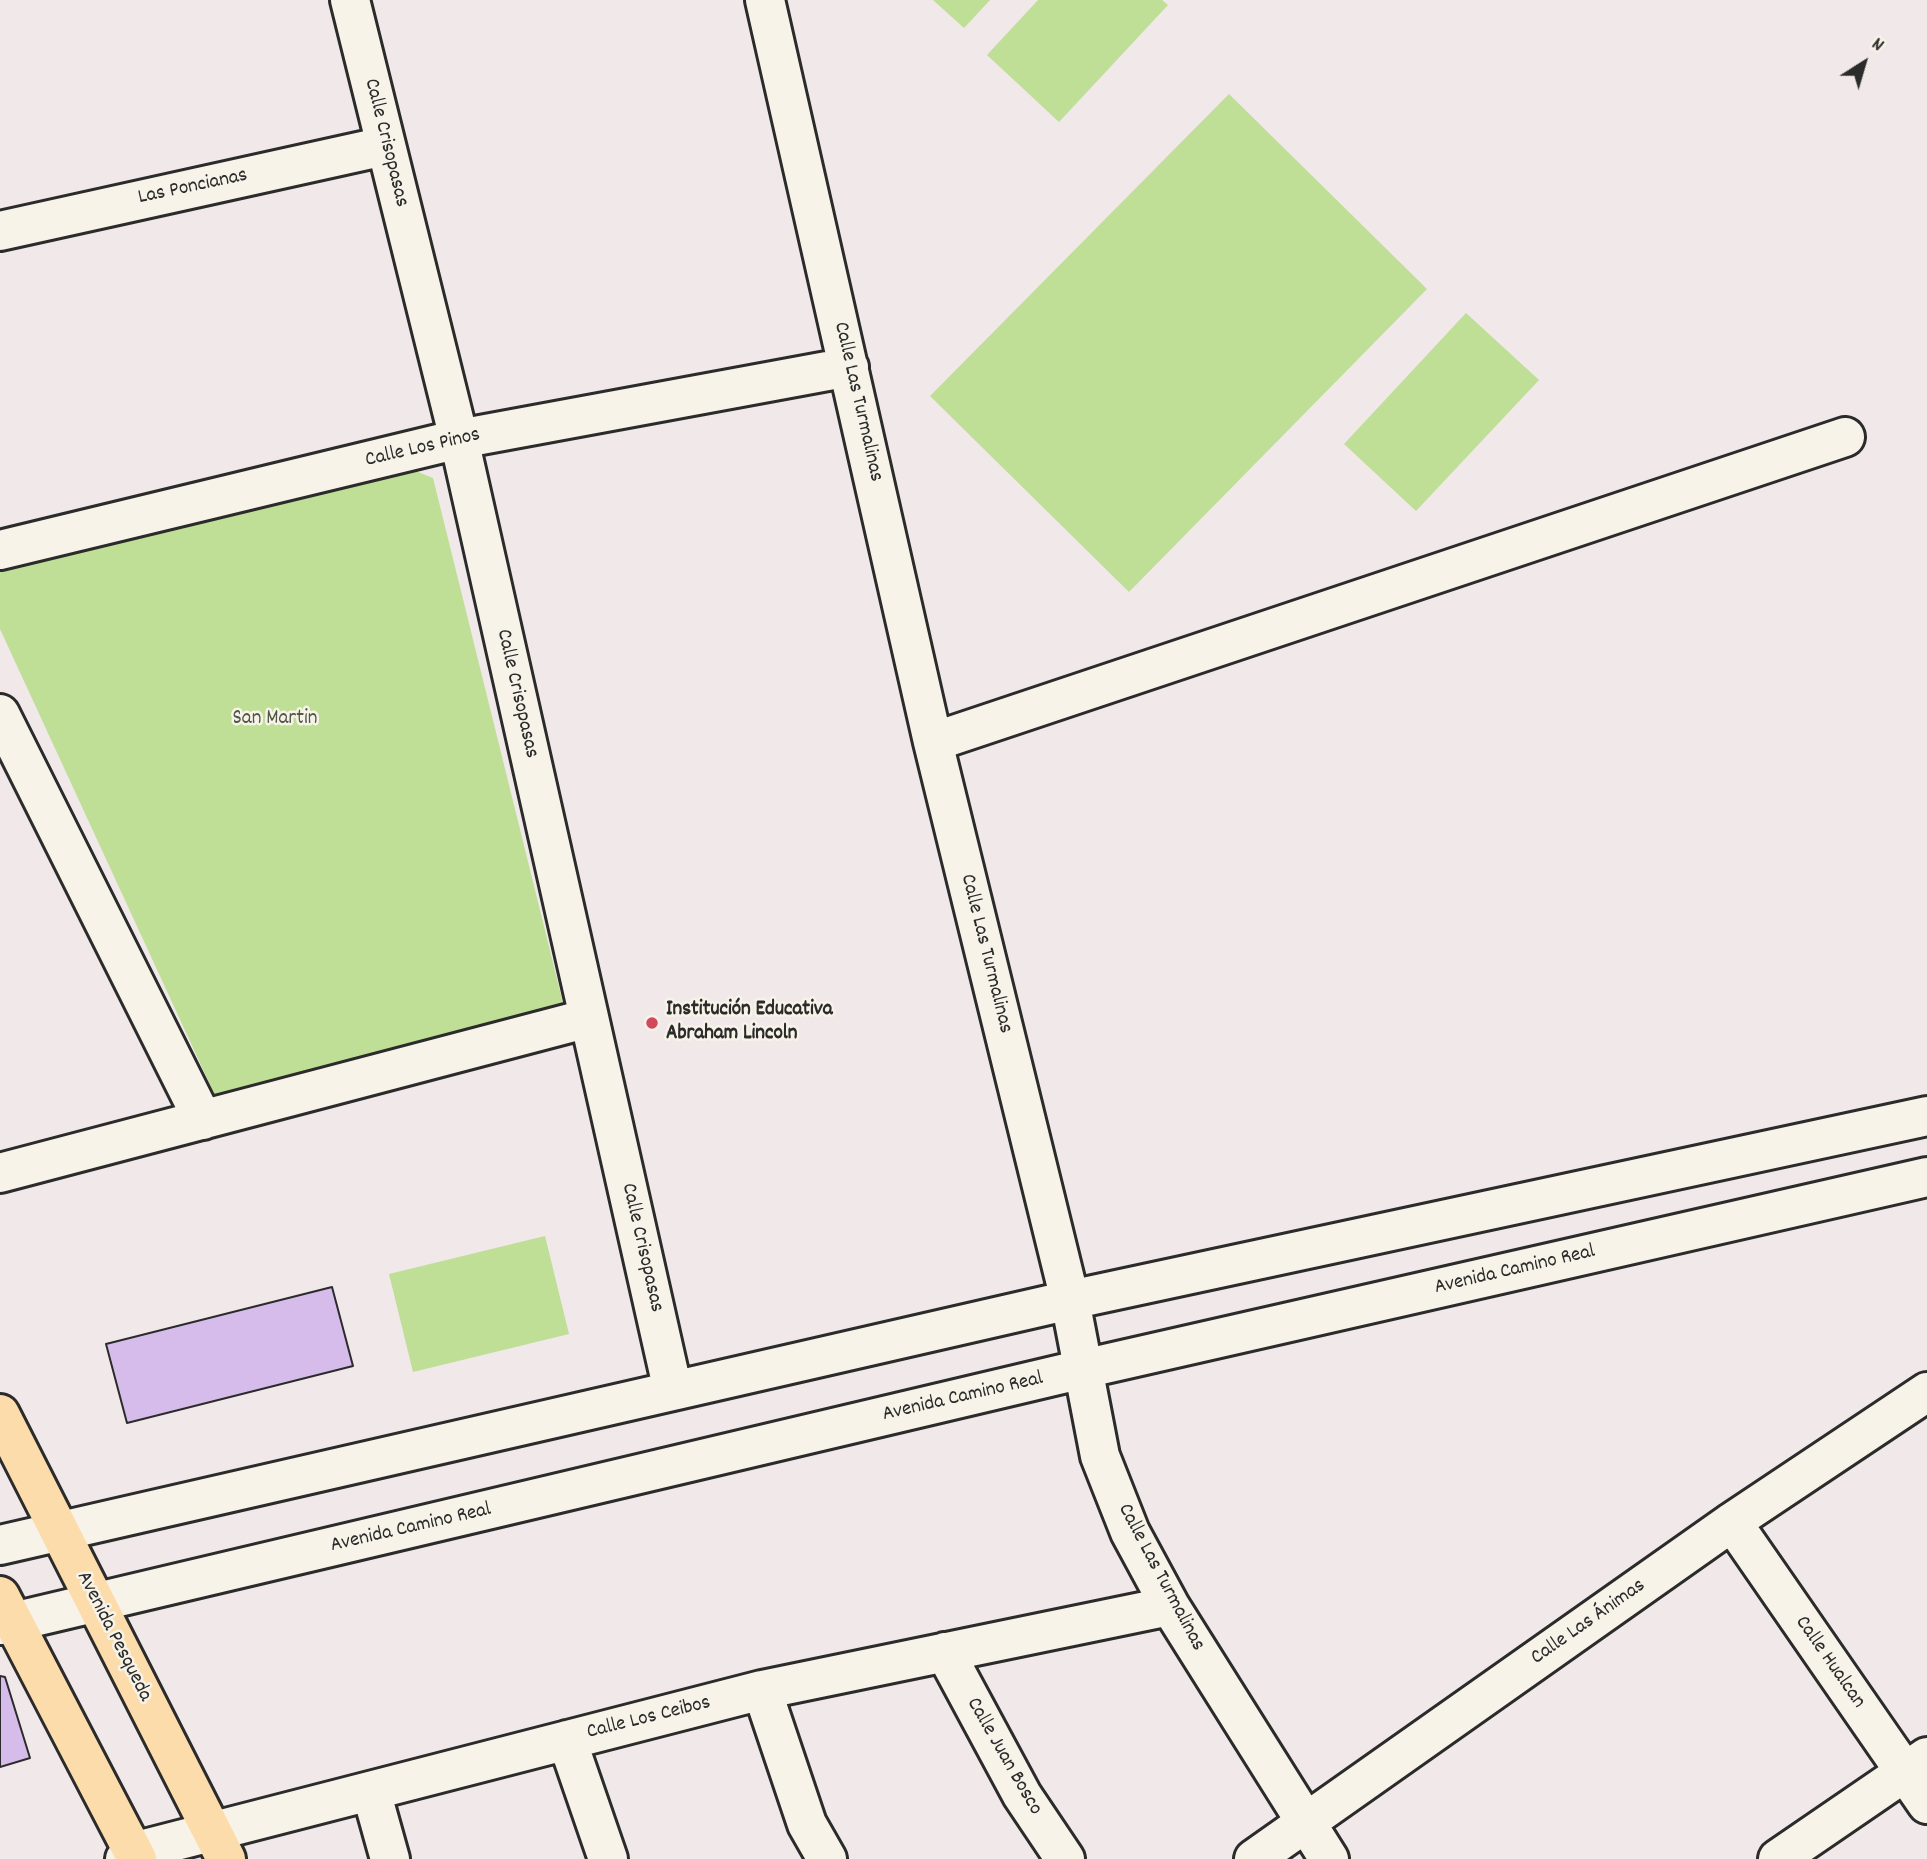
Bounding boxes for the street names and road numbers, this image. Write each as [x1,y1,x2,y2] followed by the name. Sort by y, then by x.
[357,76,413,210] street label: Calle Crisopasas
[136,164,250,212] street label: Las Poncianas
[826,320,888,484] street label: Calle Las Turmalinas
[363,424,483,474] street label: Calle Los Pinos
[489,627,543,761] street label: Calle Crisopasas
[953,872,1017,1036] street label: Calle Las Turmalinas
[614,1181,668,1315] street label: Calle Crisopasas
[1432,1240,1598,1302] street label: Avenida Camino Real
[880,1367,1046,1429] street label: Avenida Camino Real
[328,1498,494,1560] street label: Avenida Camino Real
[1111,1500,1209,1656] street label: Calle Las Turmalinas
[69,1568,157,1706] street label: Avenida Pesqueda
[1527,1574,1651,1672] street label: Calle Las Ánimas
[1788,1612,1870,1714] street label: Calle Hualcan
[585,1691,713,1747] street label: Calle Los Ceibos
[959,1694,1047,1820] street label: Calle Juan Bosco

